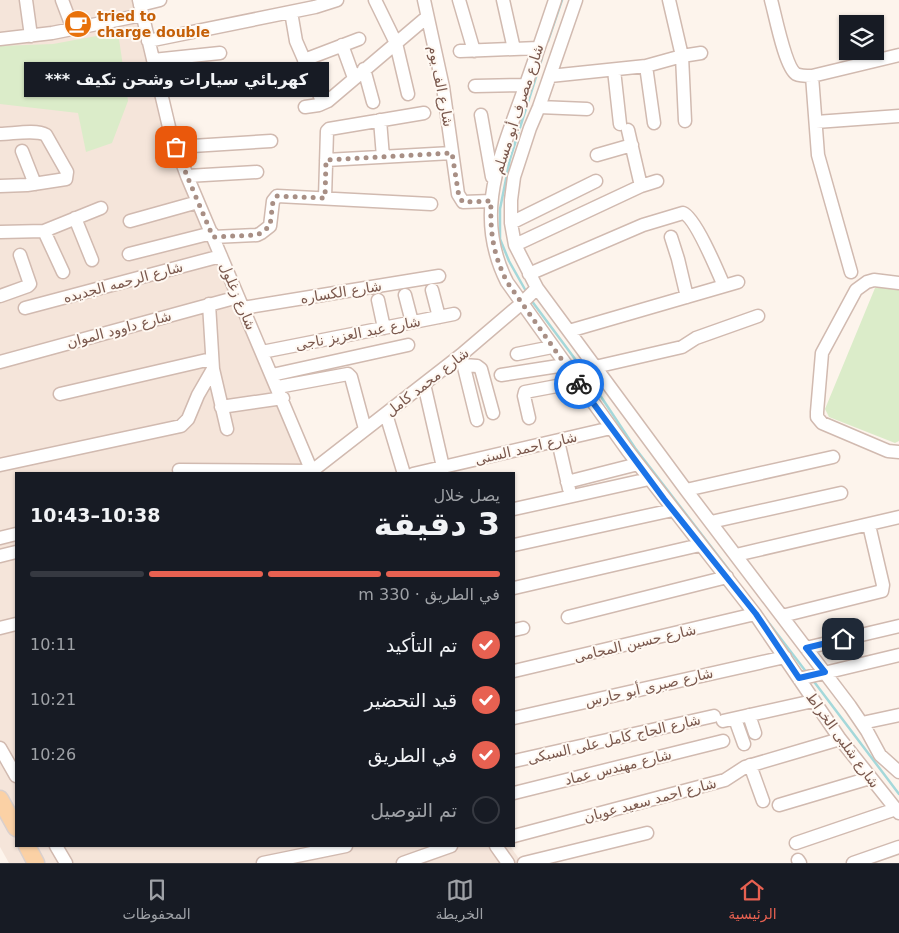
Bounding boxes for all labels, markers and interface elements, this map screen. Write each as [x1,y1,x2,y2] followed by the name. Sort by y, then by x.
[97,8,210,40] place label: tried to charge double
[63,9,93,39] cafe icon: tried to charge double
[839,15,884,60] map controls
[839,15,884,60] button: layers
[489,42,547,176] street label: شارع مصرف أبو مسلم
[424,44,457,128] street label: شارع الف يوم
[24,62,328,97] callout: كهربائي سيارات وشحن تكيف ***
[45,70,308,89] text: كهربائي سيارات وشحن تكيف ***
[155,126,197,168] pin
[162,133,190,161] icon: bag
[61,258,185,307] street label: شارع الرحمه الجديده
[216,260,259,333] street label: شارع زغلول
[299,278,383,307] street label: شارع الكساره
[65,307,173,352] street label: شارع داوود الموان
[294,313,422,354] street label: شارع عبد العزيز ناجى
[382,345,472,420] street label: شارع محمد كامل
[554,359,604,409] courier
[565,370,593,398] icon: bike
[473,428,579,469] street label: شارع احمد السنى
[433,486,500,505] text: يصل خلال
[30,504,160,526] text: 10:38–10:43
[374,505,500,543] text: 3 دقيقة
[358,585,500,604] text: في الطريق · 330 m
[822,618,864,660] pin
[572,621,698,666] street label: شارع حسين المحامى
[829,625,857,653] icon: home
[472,631,500,659] icon: check
[386,634,457,656] text: تم التأكيد
[30,635,76,654] text: 10:11
[583,663,715,711] street label: شارع صبرى أبو حارس
[472,686,500,714] icon: check
[364,689,457,711] text: قيد التحضير
[802,689,883,791] street label: شارع شلبى الخراط
[30,690,76,709] text: 10:21
[526,711,702,768] street label: شارع الحاج كامل على السبكى
[472,741,500,769] icon: check
[368,744,457,766] text: في الطريق
[30,745,76,764] text: 10:26
[563,746,673,789] street label: شارع مهندس عماد
[582,775,718,826] street label: شارع احمد سعيد عويان
[370,799,457,821] text: تم التوصيل
[122,876,191,922] tab: المحفوظات
[436,876,483,922] tab: الخريطة
[728,876,777,922] tab: الرئيسية

